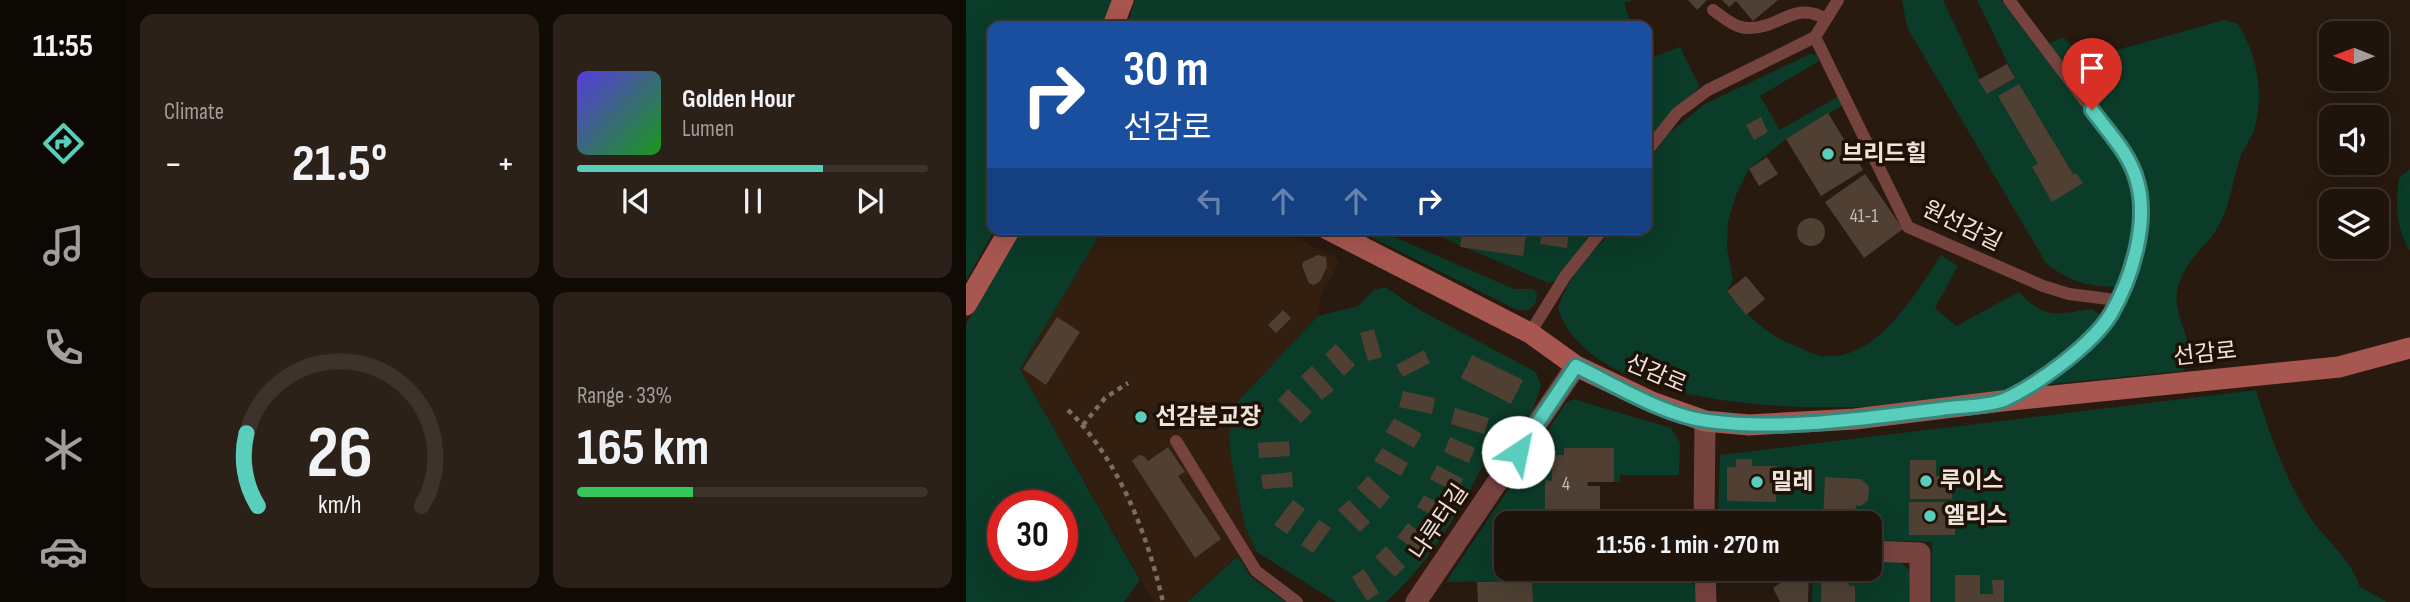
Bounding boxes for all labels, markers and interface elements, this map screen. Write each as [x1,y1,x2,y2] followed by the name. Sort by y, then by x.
[2319,21,2389,91] north arrow
[2319,21,2389,259] map controls
[33,27,93,66] text: 11:55
[2062,38,2122,110] pin
[1123,41,1208,100] text: 30 m
[1008,49,1099,140] icon: right
[2073,49,2111,87] icon: arrive
[682,84,795,115] text: Golden Hour
[164,98,224,126] text: Climate
[2319,105,2389,175] button: sound
[1123,109,1211,148] text: 선감로
[682,115,734,143] text: Lumen
[39,119,88,168] icon: directions
[292,133,387,196] text: 21.5°
[1842,140,1927,168] place label: 브리드힐
[164,142,183,187] text: −
[496,142,515,187] text: +
[1820,146,1836,162] marker: 브리드힐
[617,182,655,220] icon: previous
[734,182,772,220] icon: pause
[851,182,889,220] icon: next
[1191,182,1229,220] icon: left
[1264,182,1302,220] icon: ahead
[1337,182,1375,220] icon: ahead
[1410,182,1448,220] icon: right
[2319,189,2389,259] button: layers
[1918,195,2006,257] street label: 원선감길
[1850,205,1878,228] house number: 41-1
[39,221,88,270] icon: music
[39,323,88,372] icon: phone
[2172,337,2238,371] street label: 선감로
[1621,349,1691,399] street label: 선감로
[577,382,672,410] text: Range · 33%
[1155,403,1261,431] place label: 선감분교장
[1133,409,1149,425] marker: 선감분교장
[306,410,373,498] text: 26
[1481,415,1555,489] position arrow
[577,417,709,480] text: 165 km
[39,425,88,474] icon: climate
[1940,467,2003,495] place label: 루이스
[1771,468,1813,496] place label: 밀레
[1562,473,1570,496] house number: 4
[1918,473,1934,489] marker: 루이스
[1749,474,1765,490] marker: 밀레
[1404,479,1474,565] street label: 나루터길
[318,490,361,521] text: km/h
[987,490,1078,581] speed limit sign: 30
[1944,502,2007,530] place label: 엘리스
[1922,508,1938,524] marker: 엘리스
[39,527,88,576] icon: car
[1596,530,1780,561] text: 11:56 · 1 min · 270 m

